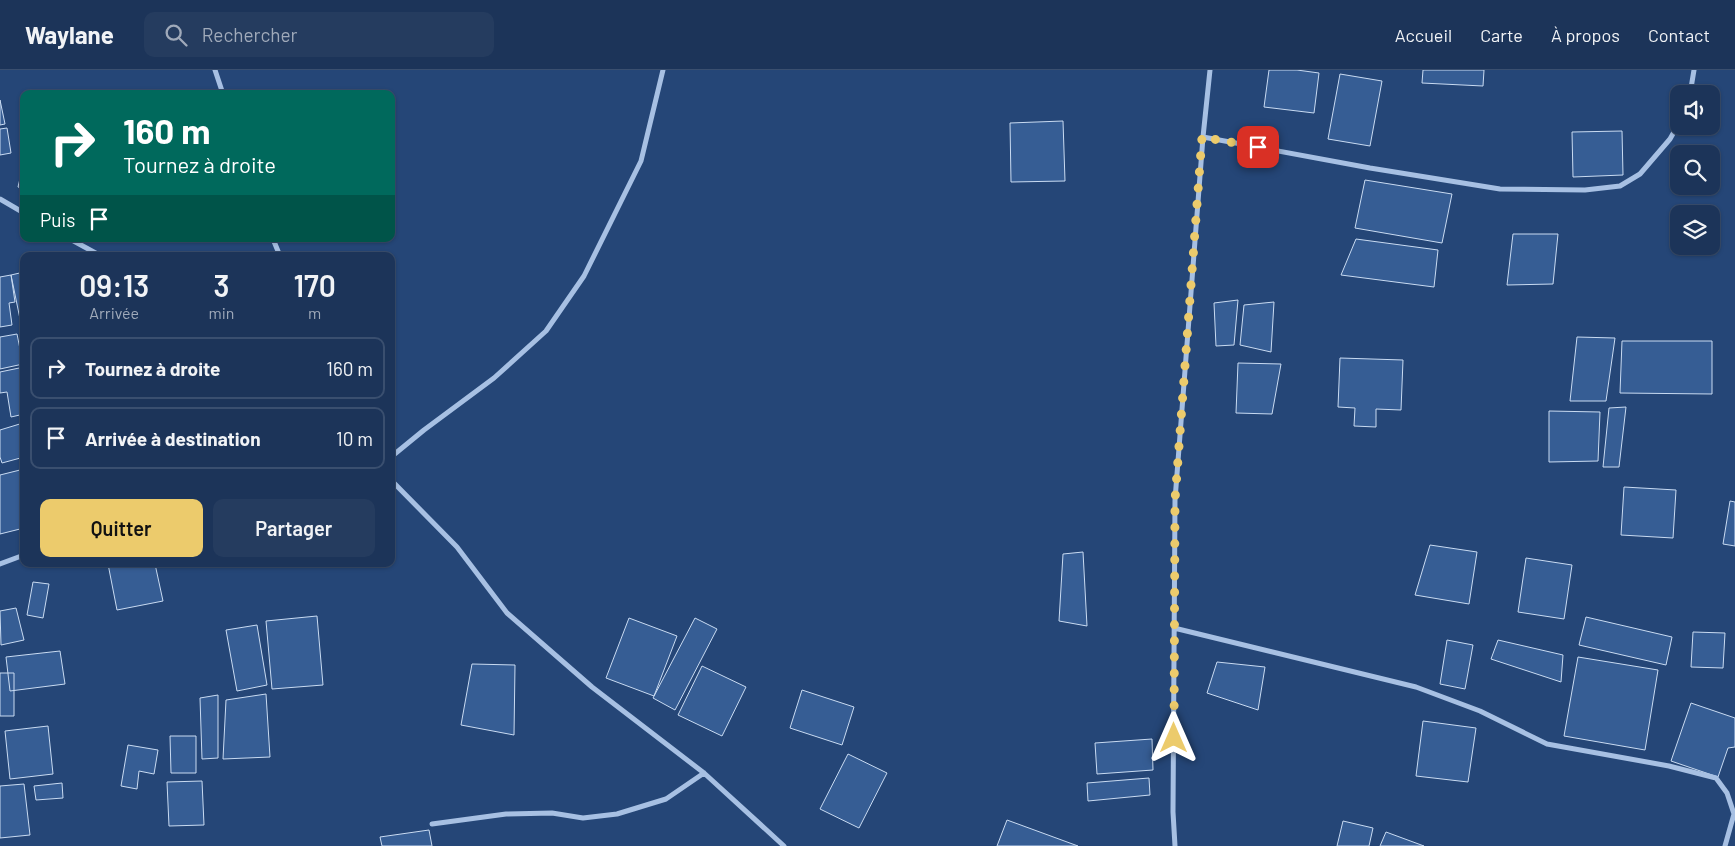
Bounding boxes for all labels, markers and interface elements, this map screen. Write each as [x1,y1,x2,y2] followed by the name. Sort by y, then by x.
[144,12,494,57] search box
[25,20,114,49] text: Waylane
[162,21,190,49] icon: search
[202,23,297,46] text: Rechercher
[1395,24,1452,46] text: Accueil
[1480,24,1523,46] text: Carte
[1551,24,1620,46] text: À propos
[1648,24,1710,46] text: Contact
[1670,85,1720,255] map controls
[1670,85,1720,135] button: sound
[123,109,210,151] text: 160 m
[40,110,105,175] icon: right
[1237,126,1279,168] pin
[1244,133,1272,161] icon: arrive
[1670,145,1720,195] button: search
[123,151,276,177] text: Tournez à droite
[85,205,113,233] icon: arrive
[1670,205,1720,255] button: layers
[40,208,75,231] text: Puis
[79,267,149,303] text: 09:13
[213,267,229,303] text: 3
[294,267,336,303] text: 170
[89,303,139,322] text: Arrivée
[208,303,234,322] text: min
[308,303,321,322] text: m
[42,354,70,382] icon: right
[85,357,221,380] text: Tournez à droite
[326,357,373,380] text: 160 m
[42,424,70,452] icon: arrive
[85,427,261,450] text: Arrivée à destination
[336,427,373,450] text: 10 m
[40,499,203,557] button: Quitter
[213,499,375,557] button: Partager
[1147,711,1199,763] position arrow

